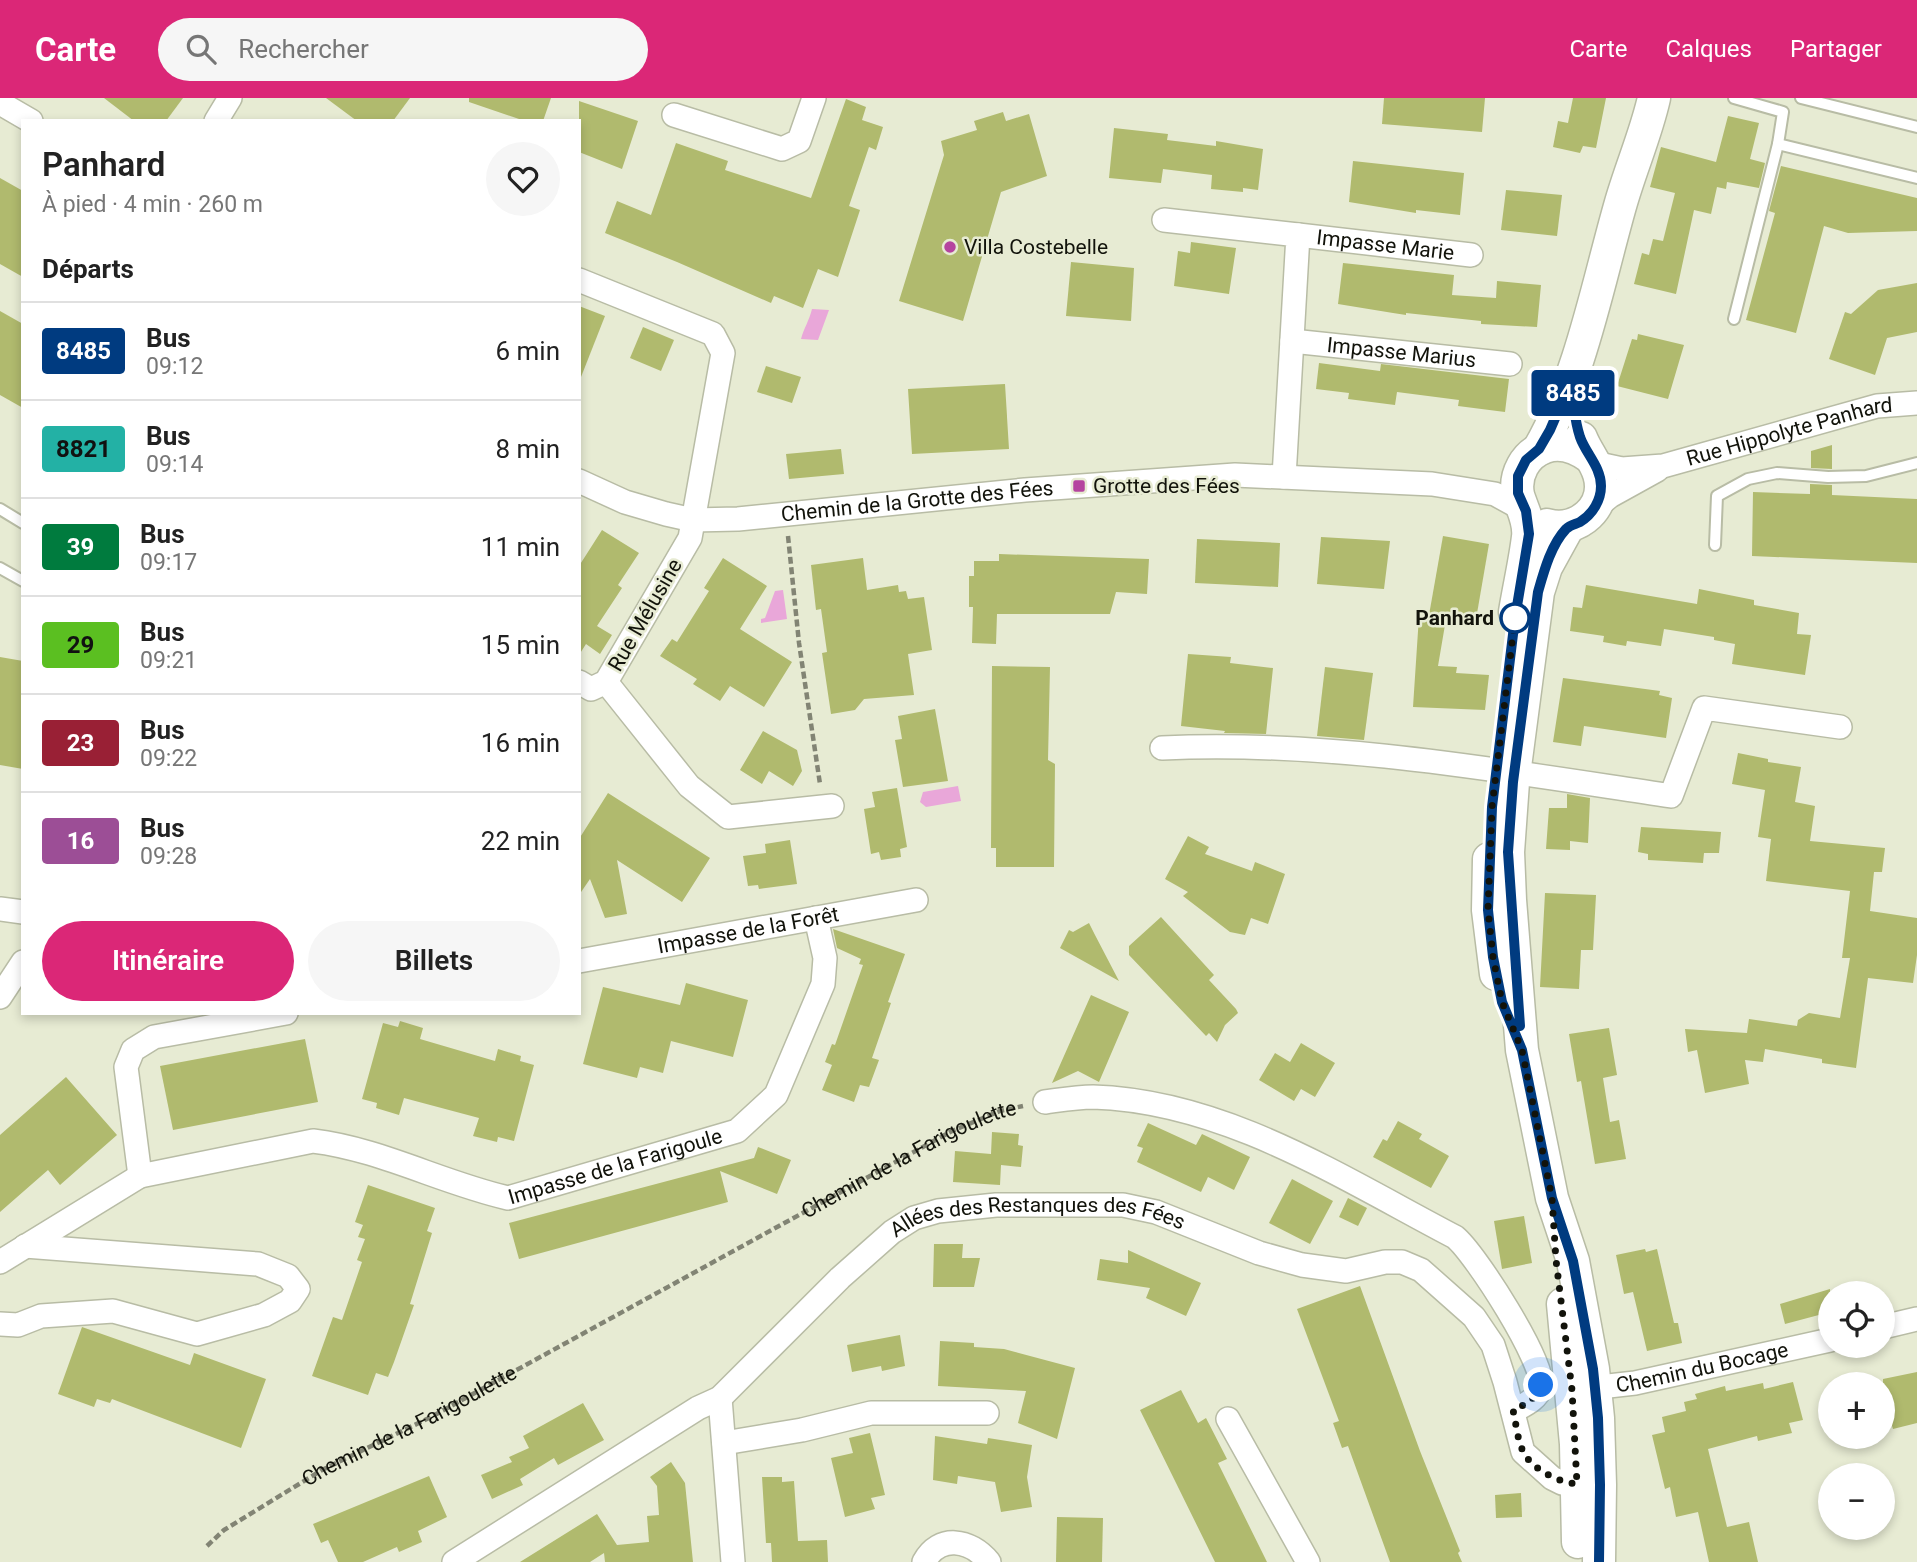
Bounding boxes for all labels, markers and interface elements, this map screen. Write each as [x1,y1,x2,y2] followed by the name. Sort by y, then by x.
[158,18,648,81] search box
[35,30,116,69] text: Carte
[182,30,220,68] icon: search
[238,34,369,64] text: Rechercher
[1569,35,1627,63] text: Carte
[1665,35,1752,63] text: Calques
[1790,35,1882,63] text: Partager
[486,142,560,216] button: heart
[42,145,165,184] text: Panhard
[42,191,263,218] text: À pied · 4 min · 260 m
[1315,225,1456,265] street label: Impasse Marie
[964,235,1108,259] place label: Villa Costebelle
[942,239,958,255] marker: Villa Costebelle
[42,254,134,284] text: Départs
[146,323,191,353] text: Bus
[1326,333,1477,372] street label: Impasse Marius
[495,336,560,366] text: 6 min
[56,337,111,365] text: 8485
[146,353,203,380] text: 09:12
[1524,370,1622,416] line badge: 8485
[1545,379,1601,407] text: 8485
[1684,393,1893,471] street label: Rue Hippolyte Panhard
[146,421,191,451] text: Bus
[495,434,560,464] text: 8 min
[56,435,111,463] text: 8821
[146,451,203,478] text: 09:14
[1093,474,1240,498] place label: Grotte des Fées
[780,476,1054,527] street label: Chemin de la Grotte des Fées
[1071,478,1087,494] marker: Grotte des Fées
[140,519,185,549] text: Bus
[481,532,560,562] text: 11 min
[67,533,94,561] text: 39
[140,549,197,576] text: 09:17
[603,555,687,675] street label: Rue Mélusine
[1500,603,1530,633] marker: Panhard
[1415,606,1494,630] place label: Panhard
[140,617,185,647] text: Bus
[481,630,560,660] text: 15 min
[67,631,94,659] text: 29
[140,647,197,674] text: 09:21
[140,715,185,745] text: Bus
[481,728,560,758] text: 16 min
[67,729,94,757] text: 23
[140,745,197,772] text: 09:22
[140,813,185,843] text: Bus
[481,826,560,856] text: 22 min
[67,827,94,855] text: 16
[140,843,197,870] text: 09:28
[656,902,841,959] street label: Impasse de la Forêt
[42,921,294,1001] button: Itinéraire
[308,921,560,1001] button: Billets
[797,1096,1018,1223] street label: Chemin de la Farigoulette
[505,1124,725,1209] street label: Impasse de la Farigoule
[886,1193,1189,1242] street label: Allées des Restanques des Fées
[1818,1281,1895,1540] map controls
[1818,1281,1895,1358] button: locate
[1615,1338,1790,1397] street label: Chemin du Bocage
[298,1360,521,1491] street label: Chemin de la Farigoulette
[1523,1367,1558,1402] your location
[1818,1372,1895,1449] button: +
[1818,1463,1895,1540] button: −

